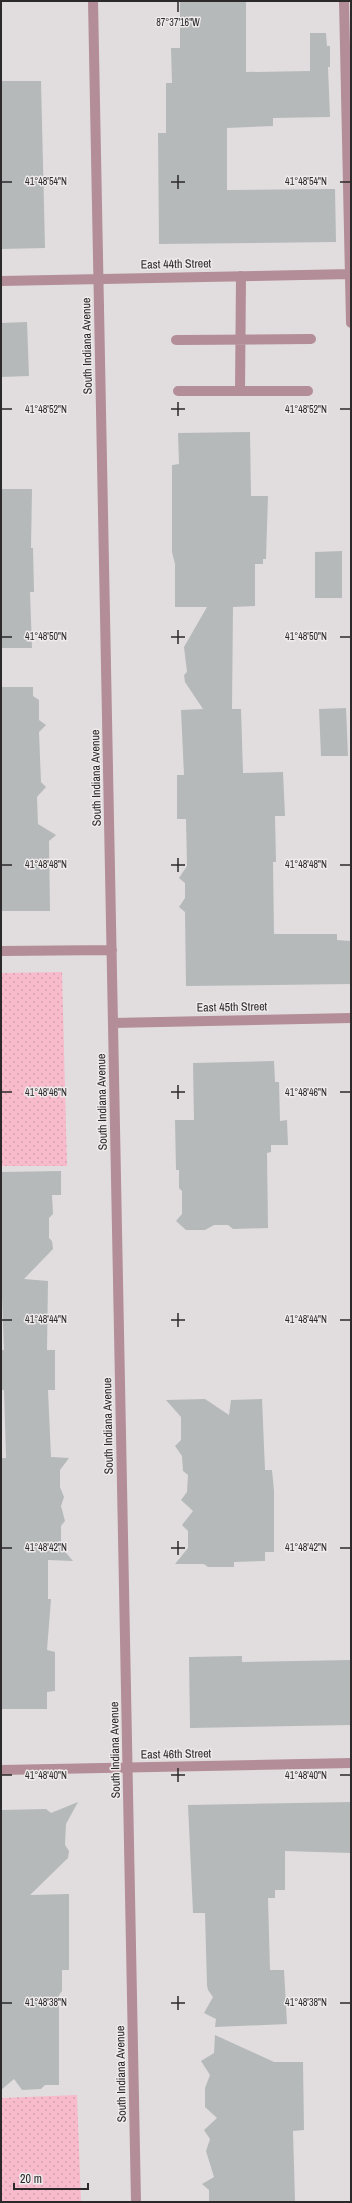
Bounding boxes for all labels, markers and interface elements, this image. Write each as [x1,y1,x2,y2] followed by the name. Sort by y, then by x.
[156,16,200,29] text: 87°37'16"W
[25,175,67,188] text: 41°48'54"N
[285,175,327,188] text: 41°48'54"N
[141,255,212,273] street label: East 44th Street
[78,298,96,394] street label: South Indiana Avenue
[25,403,67,416] text: 41°48'52"N
[285,403,327,416] text: 41°48'52"N
[25,630,67,643] text: 41°48'50"N
[285,630,327,643] text: 41°48'50"N
[87,730,105,826] street label: South Indiana Avenue
[25,858,67,871] text: 41°48'48"N
[285,858,327,871] text: 41°48'48"N
[197,998,268,1016] street label: East 45th Street
[93,1054,111,1150] street label: South Indiana Avenue
[25,1086,67,1099] text: 41°48'46"N
[285,1086,327,1099] text: 41°48'46"N
[25,1313,67,1326] text: 41°48'44"N
[285,1313,327,1326] text: 41°48'44"N
[99,1378,117,1474] street label: South Indiana Avenue
[25,1541,67,1554] text: 41°48'42"N
[285,1541,327,1554] text: 41°48'42"N
[106,1702,124,1798] street label: South Indiana Avenue
[141,1745,212,1763] street label: East 46th Street
[25,1769,67,1782] text: 41°48'40"N
[285,1769,327,1782] text: 41°48'40"N
[25,1996,67,2009] text: 41°48'38"N
[285,1996,327,2009] text: 41°48'38"N
[112,2026,130,2122] street label: South Indiana Avenue
[14,2165,88,2191] scale bar
[20,2171,42,2187] text: 20 m

